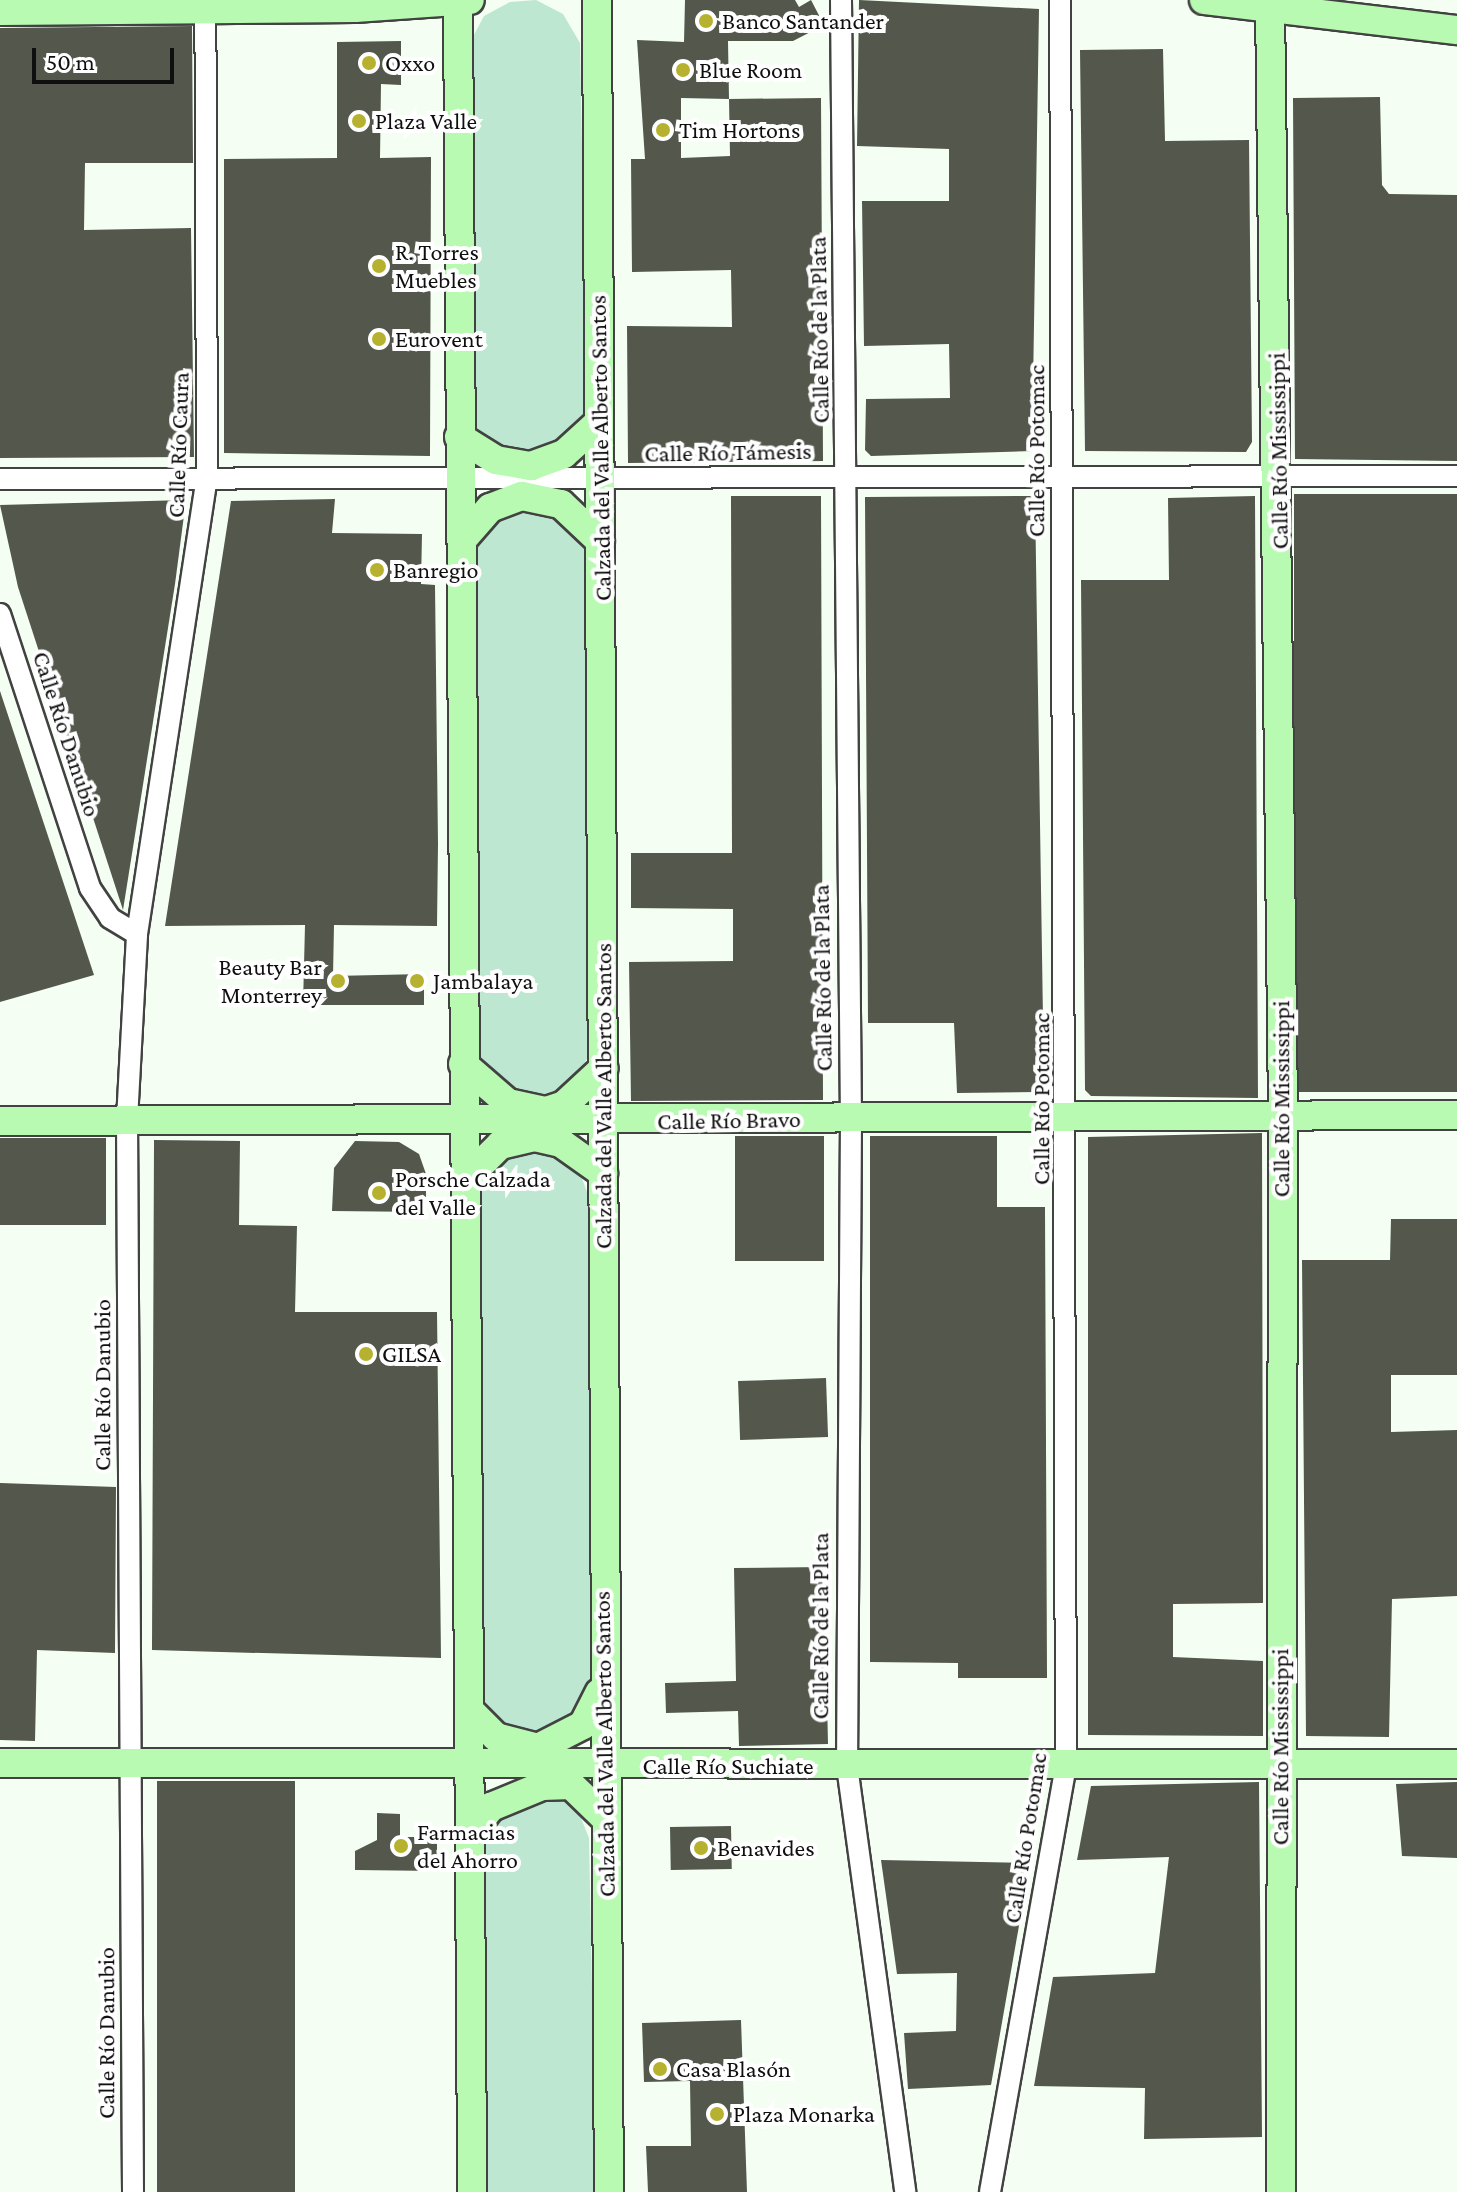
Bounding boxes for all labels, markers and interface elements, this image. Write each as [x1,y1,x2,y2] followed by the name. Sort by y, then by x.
[722,7,884,35] place label: Banco Santander
[697,12,715,30] marker: Banco Santander
[36,32,178,82] scale bar
[46,48,95,75] text: 50 m
[385,49,435,77] place label: Oxxo
[360,54,378,72] marker: Oxxo
[699,56,802,84] place label: Blue Room
[674,61,692,79] marker: Blue Room
[375,107,477,135] place label: Plaza Valle
[350,112,368,130] marker: Plaza Valle
[679,116,800,144] place label: Tim Hortons
[654,121,672,139] marker: Tim Hortons
[803,236,835,424] street label: Calle Río de la Plata
[395,238,479,294] place label: R. Torres Muebles
[370,257,388,275] marker: R. Torres Muebles
[583,295,617,601] street label: Calzada del Valle Alberto Santos
[395,325,483,353] place label: Eurovent
[370,330,388,348] marker: Eurovent
[1262,352,1294,550] street label: Calle Río Mississippi
[1022,365,1050,537] street label: Calle Río Potomac
[161,372,195,518] street label: Calle Río Caura
[644,436,812,468] street label: Calle Río Támesis
[393,556,478,584] place label: Banregio
[368,561,386,579] marker: Banregio
[27,648,107,820] street label: Calle Río Danubio
[806,884,838,1072] street label: Calle Río de la Plata
[589,943,617,1249] street label: Calzada del Valle Alberto Santos
[218,953,322,1009] place label: Beauty Bar Monterrey
[433,967,533,995] place label: Jambalaya
[329,972,347,990] marker: Beauty Bar Monterrey
[408,972,426,990] marker: Jambalaya
[1267,1001,1295,1197] street label: Calle Río Mississippi
[1027,1013,1055,1185] street label: Calle Río Potomac
[657,1104,801,1136] street label: Calle Río Bravo
[395,1165,551,1221] place label: Porsche Calzada del Valle
[370,1184,388,1202] marker: Porsche Calzada del Valle
[88,1299,116,1471] street label: Calle Río Danubio
[382,1340,441,1368] place label: GILSA
[357,1345,375,1363] marker: GILSA
[806,1533,834,1719] street label: Calle Río de la Plata
[587,1591,621,1897] street label: Calzada del Valle Alberto Santos
[1266,1649,1294,1845] street label: Calle Río Mississippi
[997,1751,1053,1925] street label: Calle Río Potomac
[642,1752,814,1780] street label: Calle Río Suchiate
[417,1818,518,1874] place label: Farmacias del Ahorro
[717,1834,815,1862] place label: Benavides
[392,1837,410,1855] marker: Farmacias del Ahorro
[692,1839,710,1857] marker: Benavides
[92,1947,120,2119] street label: Calle Río Danubio
[676,2055,791,2083] place label: Casa Blasón
[651,2060,669,2078] marker: Casa Blasón
[733,2100,875,2128] place label: Plaza Monarka
[708,2105,726,2123] marker: Plaza Monarka

